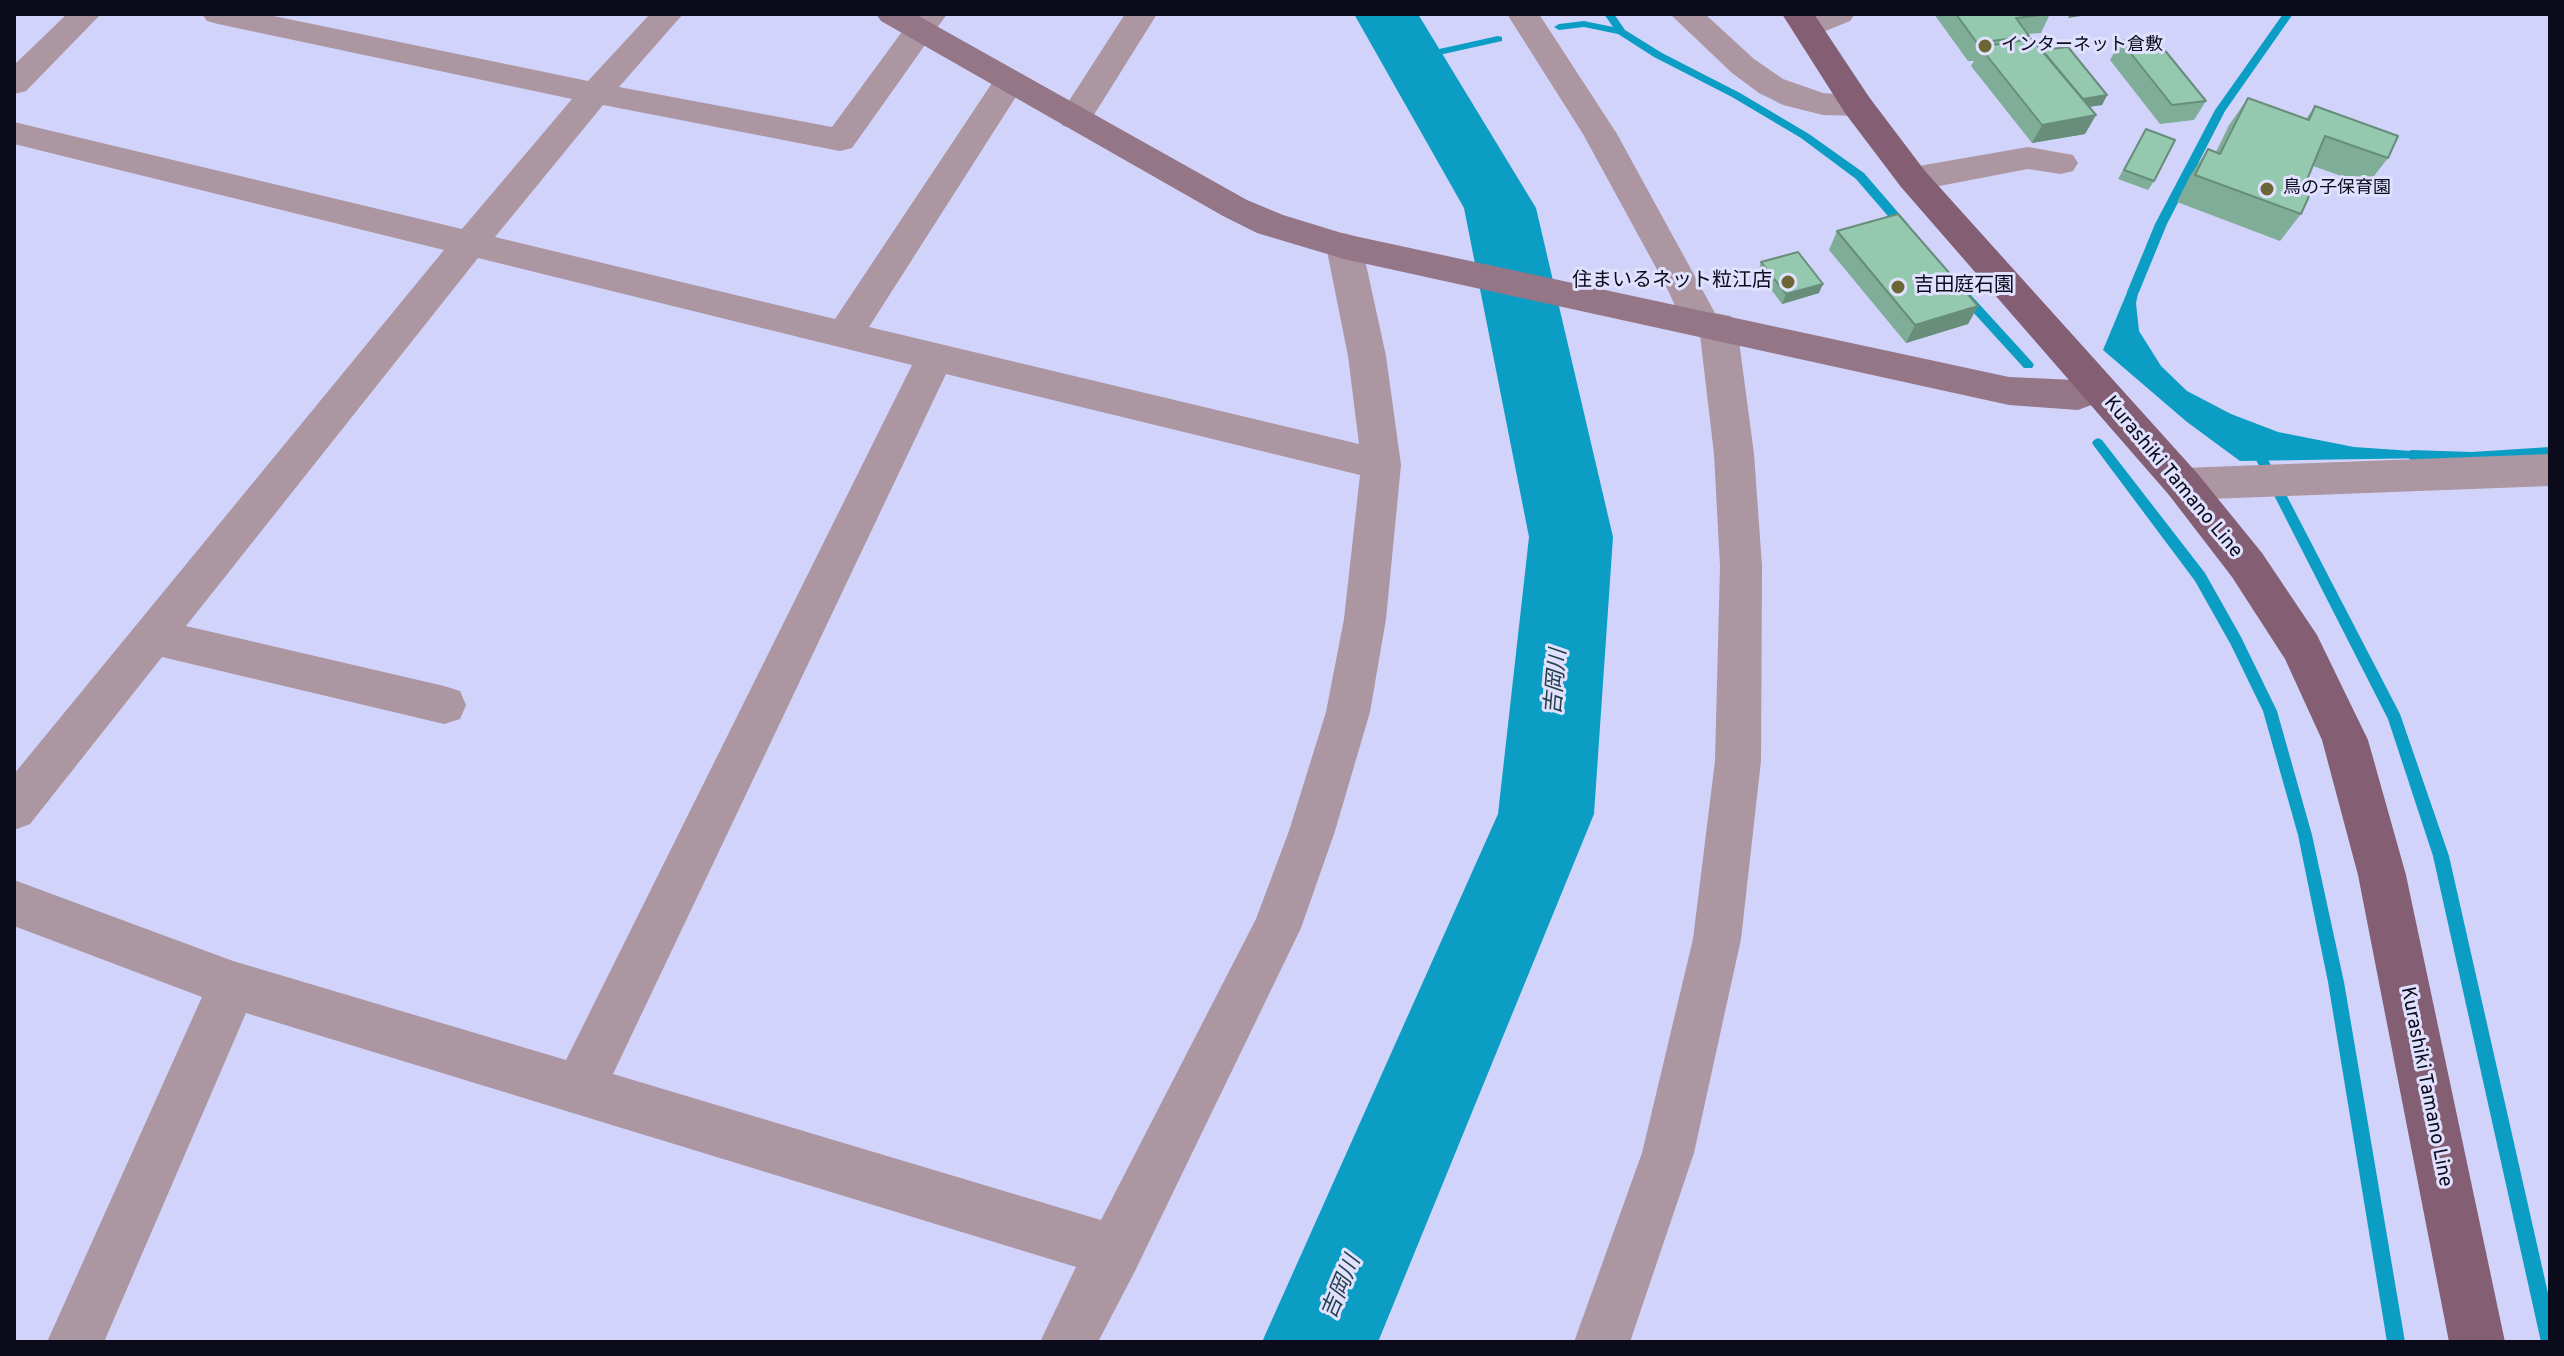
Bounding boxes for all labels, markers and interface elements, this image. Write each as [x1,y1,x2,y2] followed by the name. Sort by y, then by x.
[2001,35,2163,57] place label: インターネット倉敷
[1976,37,1994,55] marker: インターネット倉敷
[2283,178,2391,200] place label: 鳥の子保育園
[2258,180,2276,198] marker: 鳥の子保育園
[1572,270,1772,294] place label: 住まいるネット粒江店
[1779,273,1797,291] marker: 住まいるネット粒江店
[1914,275,2014,299] place label: 吉田庭石園
[1889,278,1907,296] marker: 吉田庭石園
[2097,392,2247,564] street label: Kurashiki Tamano Line
[1542,648,1574,716] water label: 吉岡川
[2394,985,2456,1189] street label: Kurashiki Tamano Line
[1318,1252,1368,1324] water label: 吉岡川

